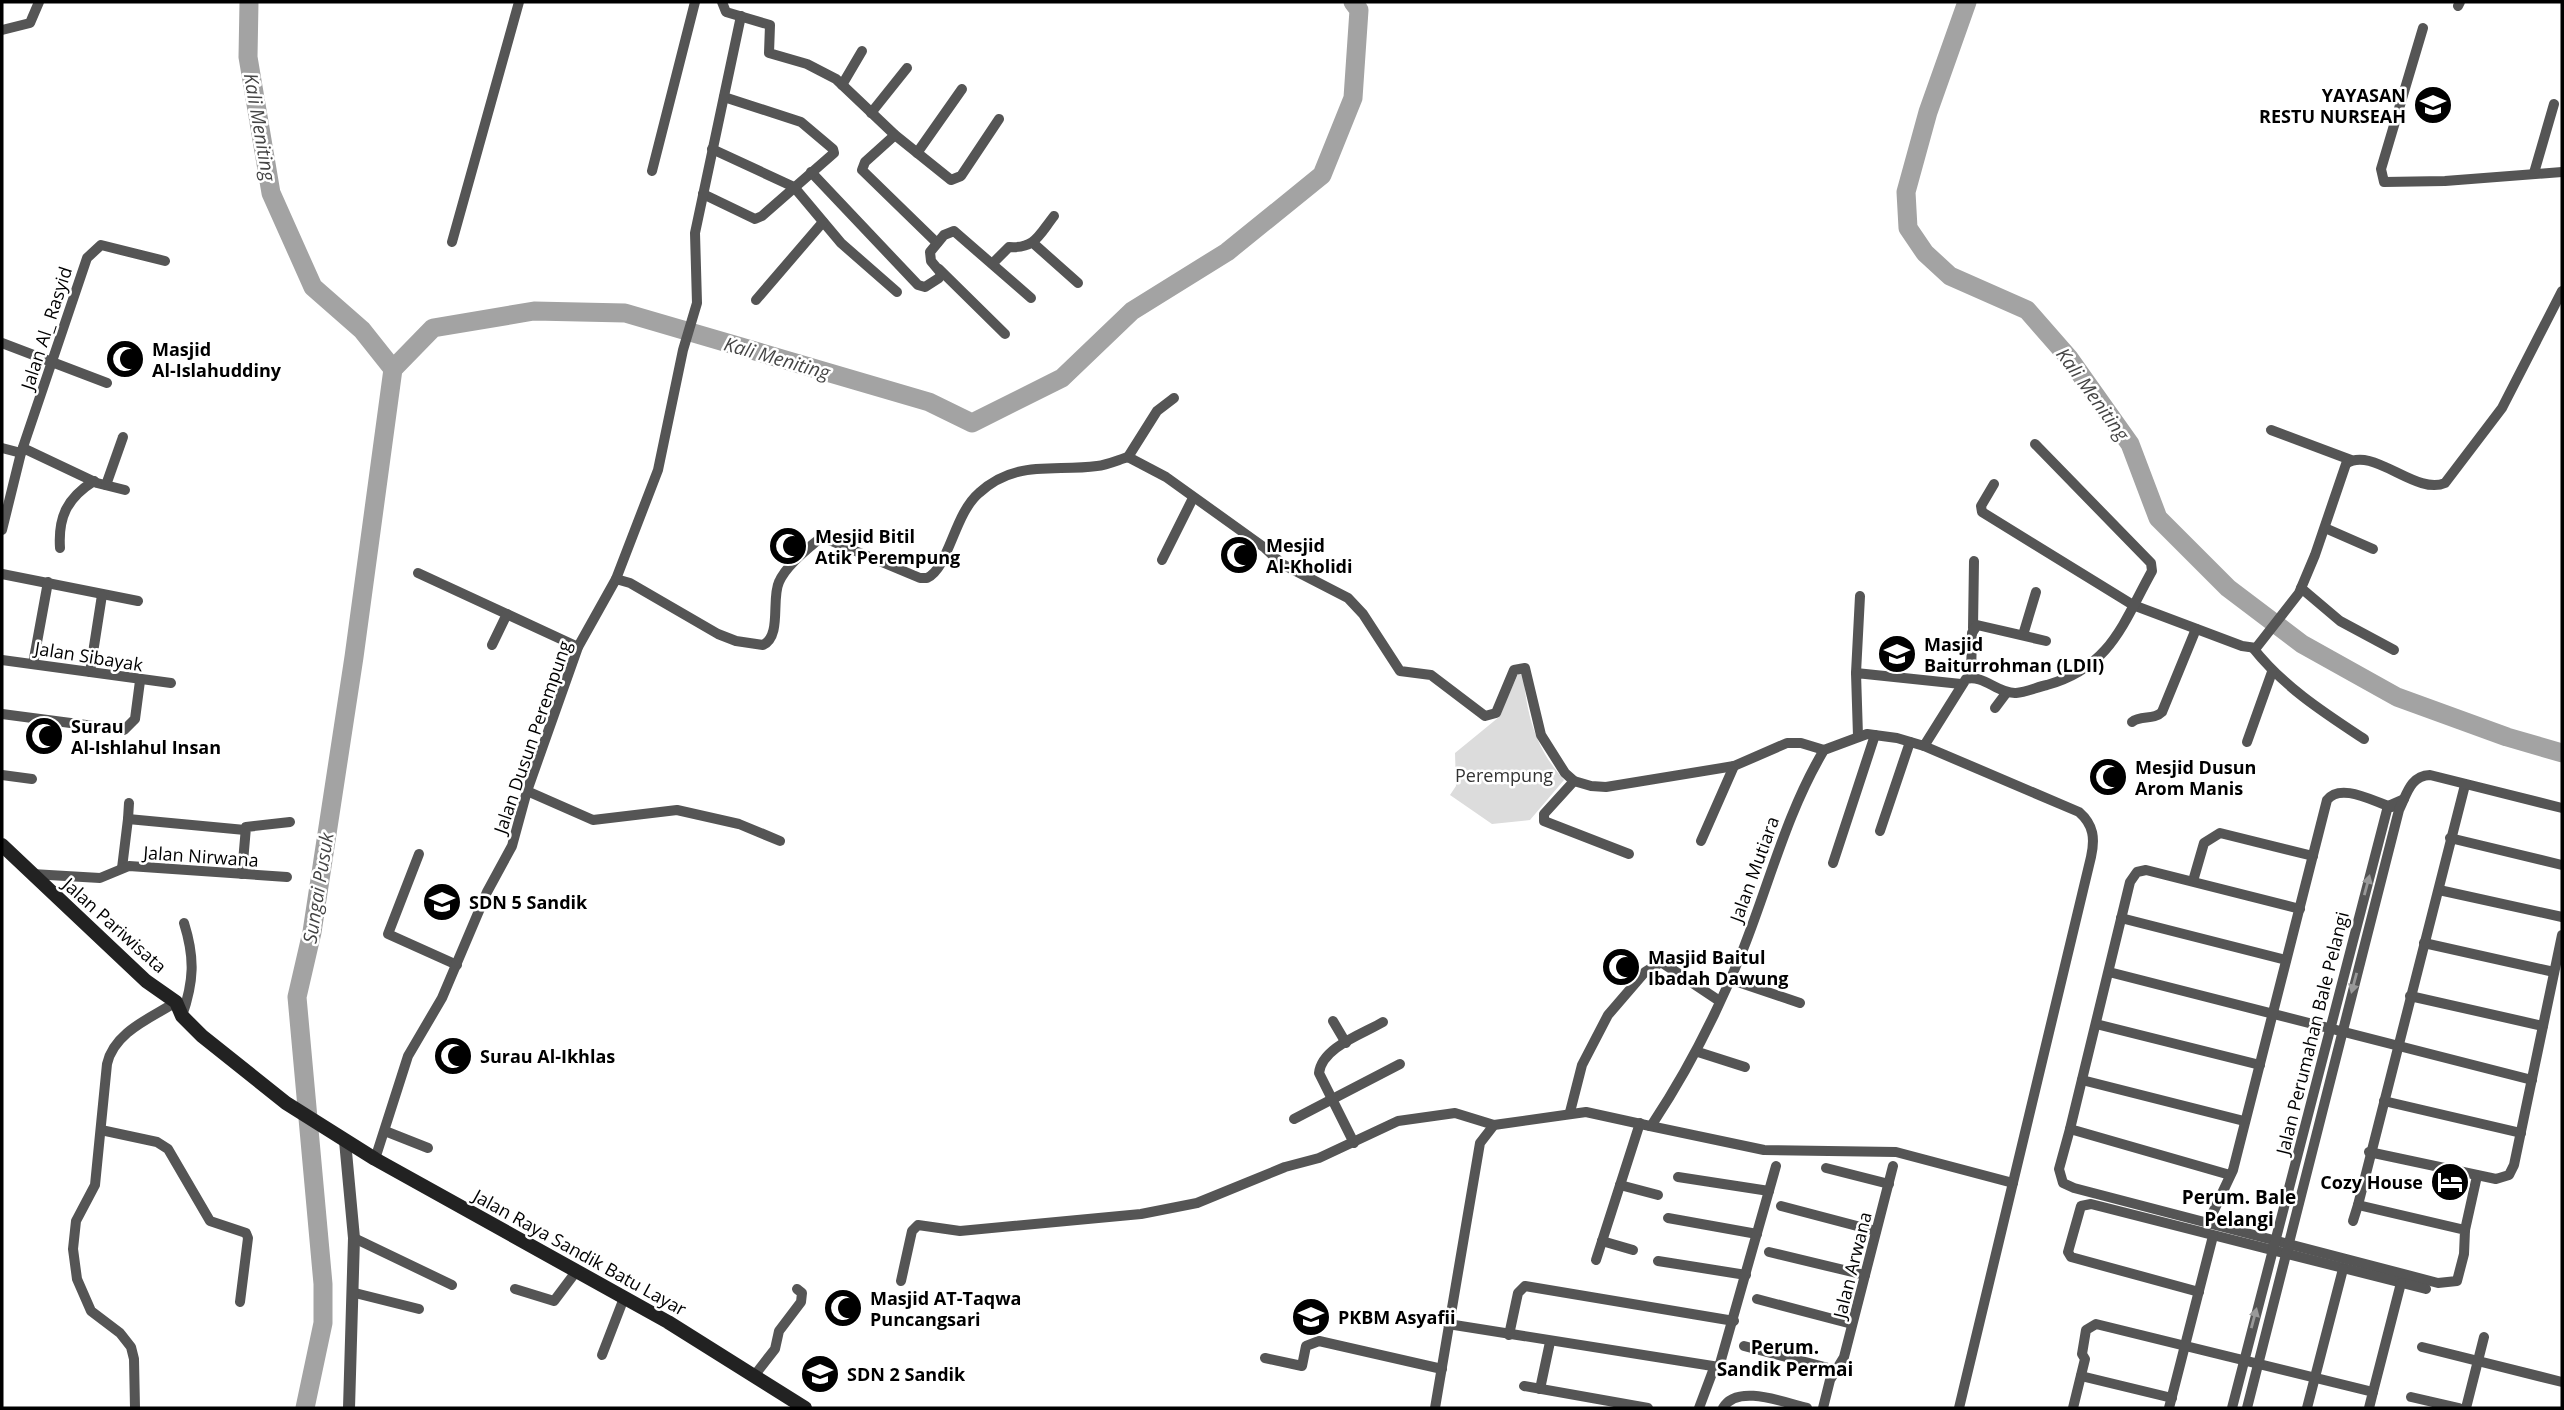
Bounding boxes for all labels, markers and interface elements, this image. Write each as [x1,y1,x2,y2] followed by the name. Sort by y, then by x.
[238,71,282,184] water label: Kali Meniting
[2259,83,2406,128] place label: YAYASAN RESTU NURSEAH
[2412,84,2454,126] school or university icon: YAYASAN RESTU NURSEAH
[14,263,77,394] street label: Jalan Al_ Rasyid
[721,330,834,386] water label: Kali Meniting
[152,337,282,382] place label: Masjid Al-Islahuddiny
[104,338,146,380] mosque icon: Masjid Al-Islahuddiny
[2050,342,2136,447] water label: Kali Meniting
[815,524,960,569] place label: Mesjid Bitil Atik Perempung
[767,525,809,567] mosque icon: Mesjid Bitil Atik Perempung
[1266,533,1353,578] place label: Mesjid Al-Kholidi
[1218,534,1260,576] mosque icon: Mesjid Al-Kholidi
[1924,632,2104,677] place label: Masjid Baiturrohman (LDII)
[1876,633,1918,675] school or university icon: Masjid Baiturrohman (LDII)
[31,635,145,676] street label: Jalan Sibayak
[487,637,576,839] street label: Jalan Dusun Perempung
[71,714,221,759] place label: Surau Al-Ishlahul Insan
[23,715,65,757] mosque icon: Surau Al-Ishlahul Insan
[2135,755,2256,800] place label: Mesjid Dusun Arom Manis
[2087,756,2129,798] mosque icon: Mesjid Dusun Arom Manis
[1455,763,1553,787] park label: Perempung
[1723,813,1784,927] street label: Jalan Mutiara
[296,830,340,945] water label: Sungai Pusuk
[141,840,259,872] street label: Jalan Nirwana
[57,871,172,978] street label: Jalan Pariwisata
[2362,874,2373,896] one-way arrow
[421,881,463,923] school or university icon: SDN 5 Sandik
[469,890,588,914] place label: SDN 5 Sandik
[2270,909,2354,1159] street label: Jalan Perumahan Bale Pelangi
[1648,945,1788,990] place label: Masjid Baitul Ibadah Dawung
[1600,946,1642,988] mosque icon: Masjid Baitul Ibadah Dawung
[2348,972,2359,994] one-way arrow
[432,1035,474,1077] mosque icon: Surau Al-Ikhlas
[480,1044,615,1068] place label: Surau Al-Ikhlas
[2429,1161,2471,1203] hotel icon: Cozy House
[2320,1170,2423,1194] place label: Cozy House
[467,1182,691,1321] street label: Jalan Raya Sandik Batu Layar
[2182,1184,2296,1232] district label: Perum. Bale Pelangi
[1827,1209,1877,1323] street label: Jalan Arwana
[870,1286,1021,1331] place label: Masjid AT-Taqwa Puncangsari
[822,1287,864,1329] mosque icon: Masjid AT-Taqwa Puncangsari
[1290,1296,1332,1338] school or university icon: PKBM Asyafii
[1338,1305,1455,1329] place label: PKBM Asyafii
[2249,1307,2260,1329] one-way arrow
[1717,1334,1853,1382] district label: Perum. Sandik Permai
[799,1353,841,1395] school or university icon: SDN 2 Sandik
[847,1362,966,1386] place label: SDN 2 Sandik

